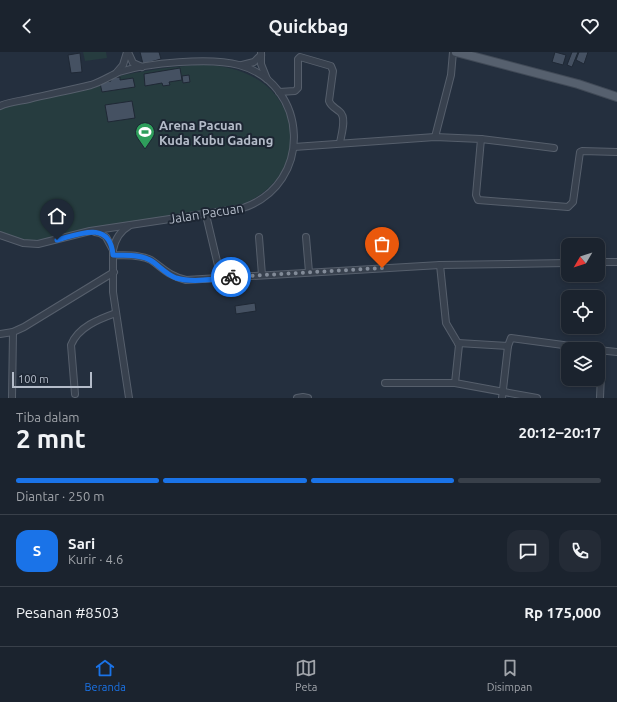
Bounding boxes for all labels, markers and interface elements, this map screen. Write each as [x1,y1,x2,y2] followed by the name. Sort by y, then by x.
[16,15,38,37] icon: back
[579,15,601,37] icon: heart
[269,16,348,36] text: Quickbag
[159,118,273,147] place label: Arena Pacuan Kuda Kubu Gadang
[134,121,156,149] sports icon: Arena Pacuan Kuda Kubu Gadang
[40,199,74,240] pin
[168,200,244,226] street label: Jalan Pacuan
[46,205,68,227] icon: home
[365,227,399,268] pin
[371,233,393,255] icon: bag
[561,238,605,282] north arrow
[561,238,605,386] map controls
[211,257,251,297] courier
[220,266,242,288] icon: bike
[561,290,605,334] button: locate
[561,342,605,386] button: layers
[12,370,92,389] scale bar
[18,373,49,385] text: 100 m
[16,410,80,424] text: Tiba dalam
[16,424,86,453] text: 2 mnt
[518,424,601,441] text: 20:12–20:17
[16,489,104,503] text: Diantar · 250 m
[507,530,549,572] button: chat
[559,530,601,572] button: phone
[68,535,95,552] text: Sari
[33,542,41,559] text: S
[68,552,123,566] text: Kurir · 4.6
[16,604,119,621] text: Pesanan #8503
[524,604,601,621] text: Rp 175,000
[85,657,126,693] tab: Beranda
[295,657,317,693] tab: Peta
[487,657,532,693] tab: Disimpan

